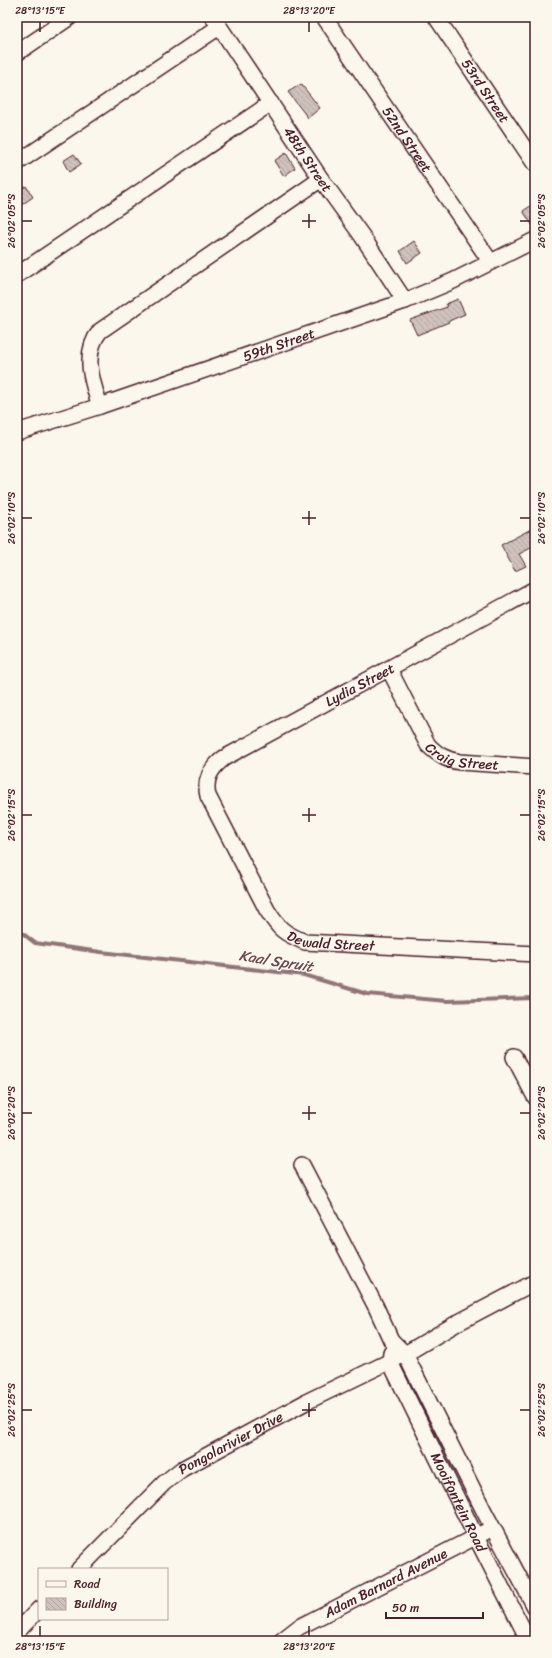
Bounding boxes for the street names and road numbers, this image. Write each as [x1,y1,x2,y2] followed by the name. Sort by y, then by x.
[455,53,517,128] street label: 53rd Street
[376,101,439,178] street label: 52nd Street
[277,121,339,198] street label: 48th Street
[239,320,318,368] street label: 59th Street
[321,656,399,714] street label: Lydia Street
[419,736,500,777] street label: Craig Street
[283,923,377,958] street label: Dewald Street
[174,1404,288,1481] street label: Pongolarivier Drive
[424,1448,495,1558] street label: Mooifontein Road
[319,1541,452,1625] street label: Adam Barnard Avenue

